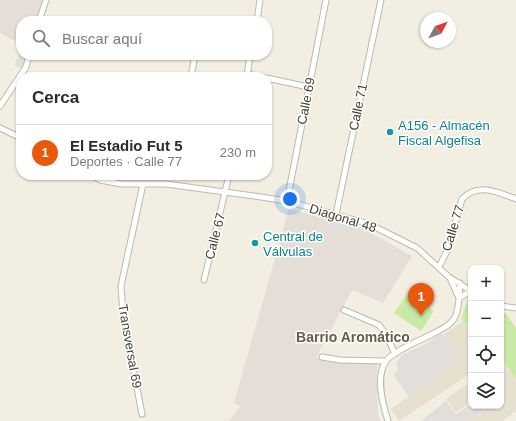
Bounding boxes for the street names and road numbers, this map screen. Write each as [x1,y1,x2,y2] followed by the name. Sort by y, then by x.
[294,76,318,126] street label: Calle 69
[346,82,370,132] street label: Calle 71
[308,201,378,235] street label: Diagonal 48
[439,203,467,253] street label: Calle 77
[202,211,228,261] street label: Calle 67
[115,303,145,389] street label: Transversal 69

